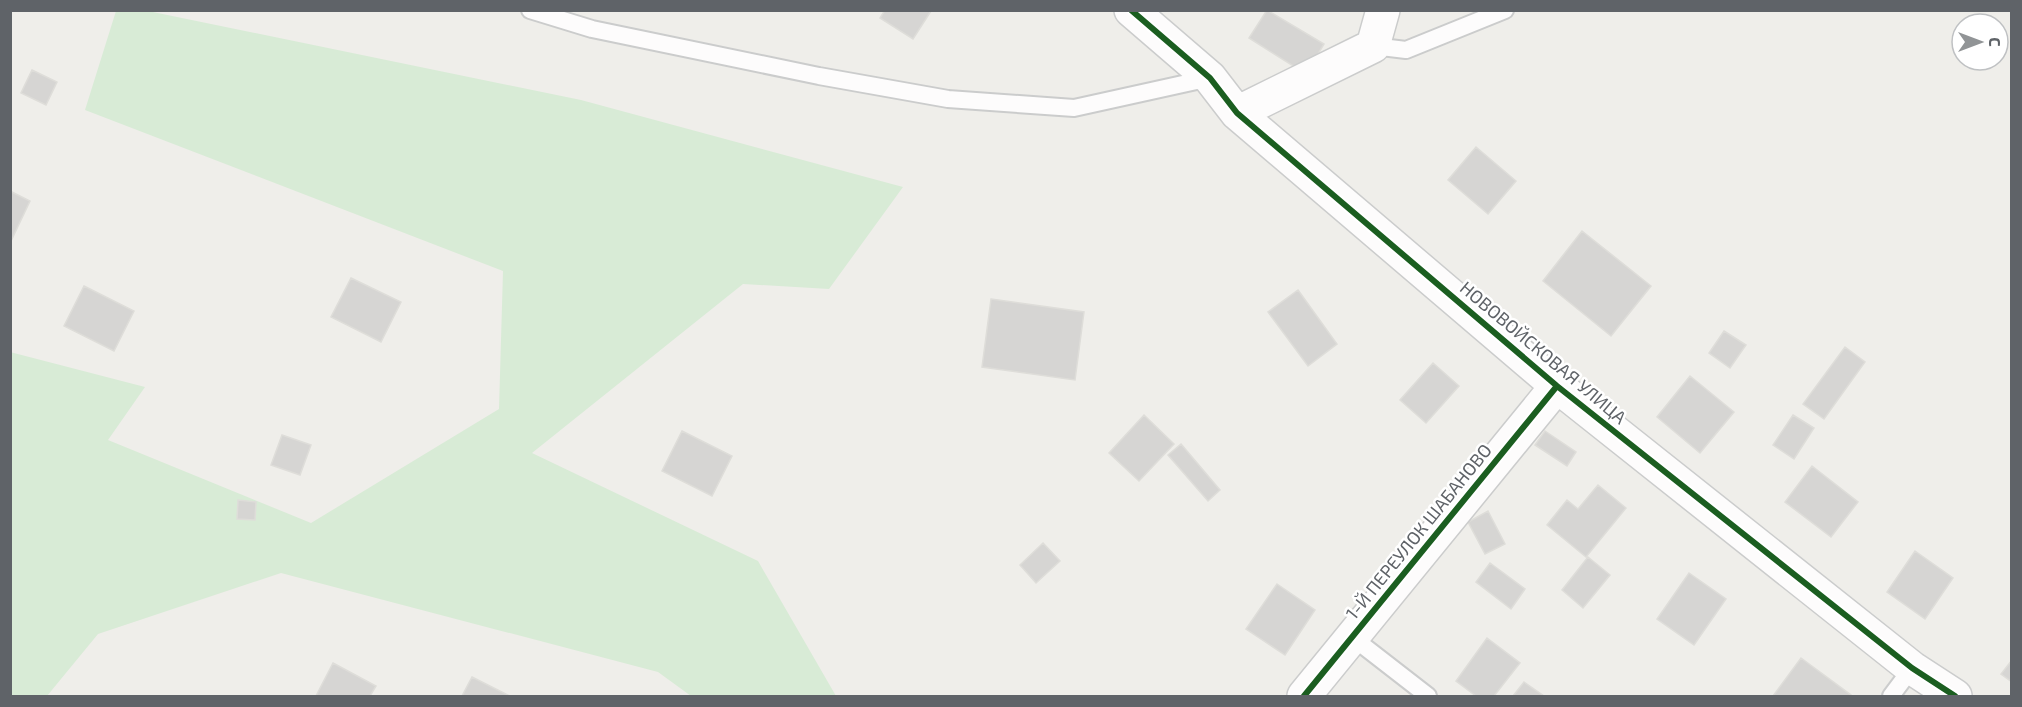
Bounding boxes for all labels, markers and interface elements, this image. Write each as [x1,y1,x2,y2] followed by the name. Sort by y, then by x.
[1950,12,2010,72] north arrow
[1986,37,2005,47] text: С
[1456,276,1632,429] street label: НОВОВОЙСКОВАЯ УЛИЦА
[1341,439,1496,624] street label: 1-Й ПЕРЕУЛОК ШАБАНОВО

